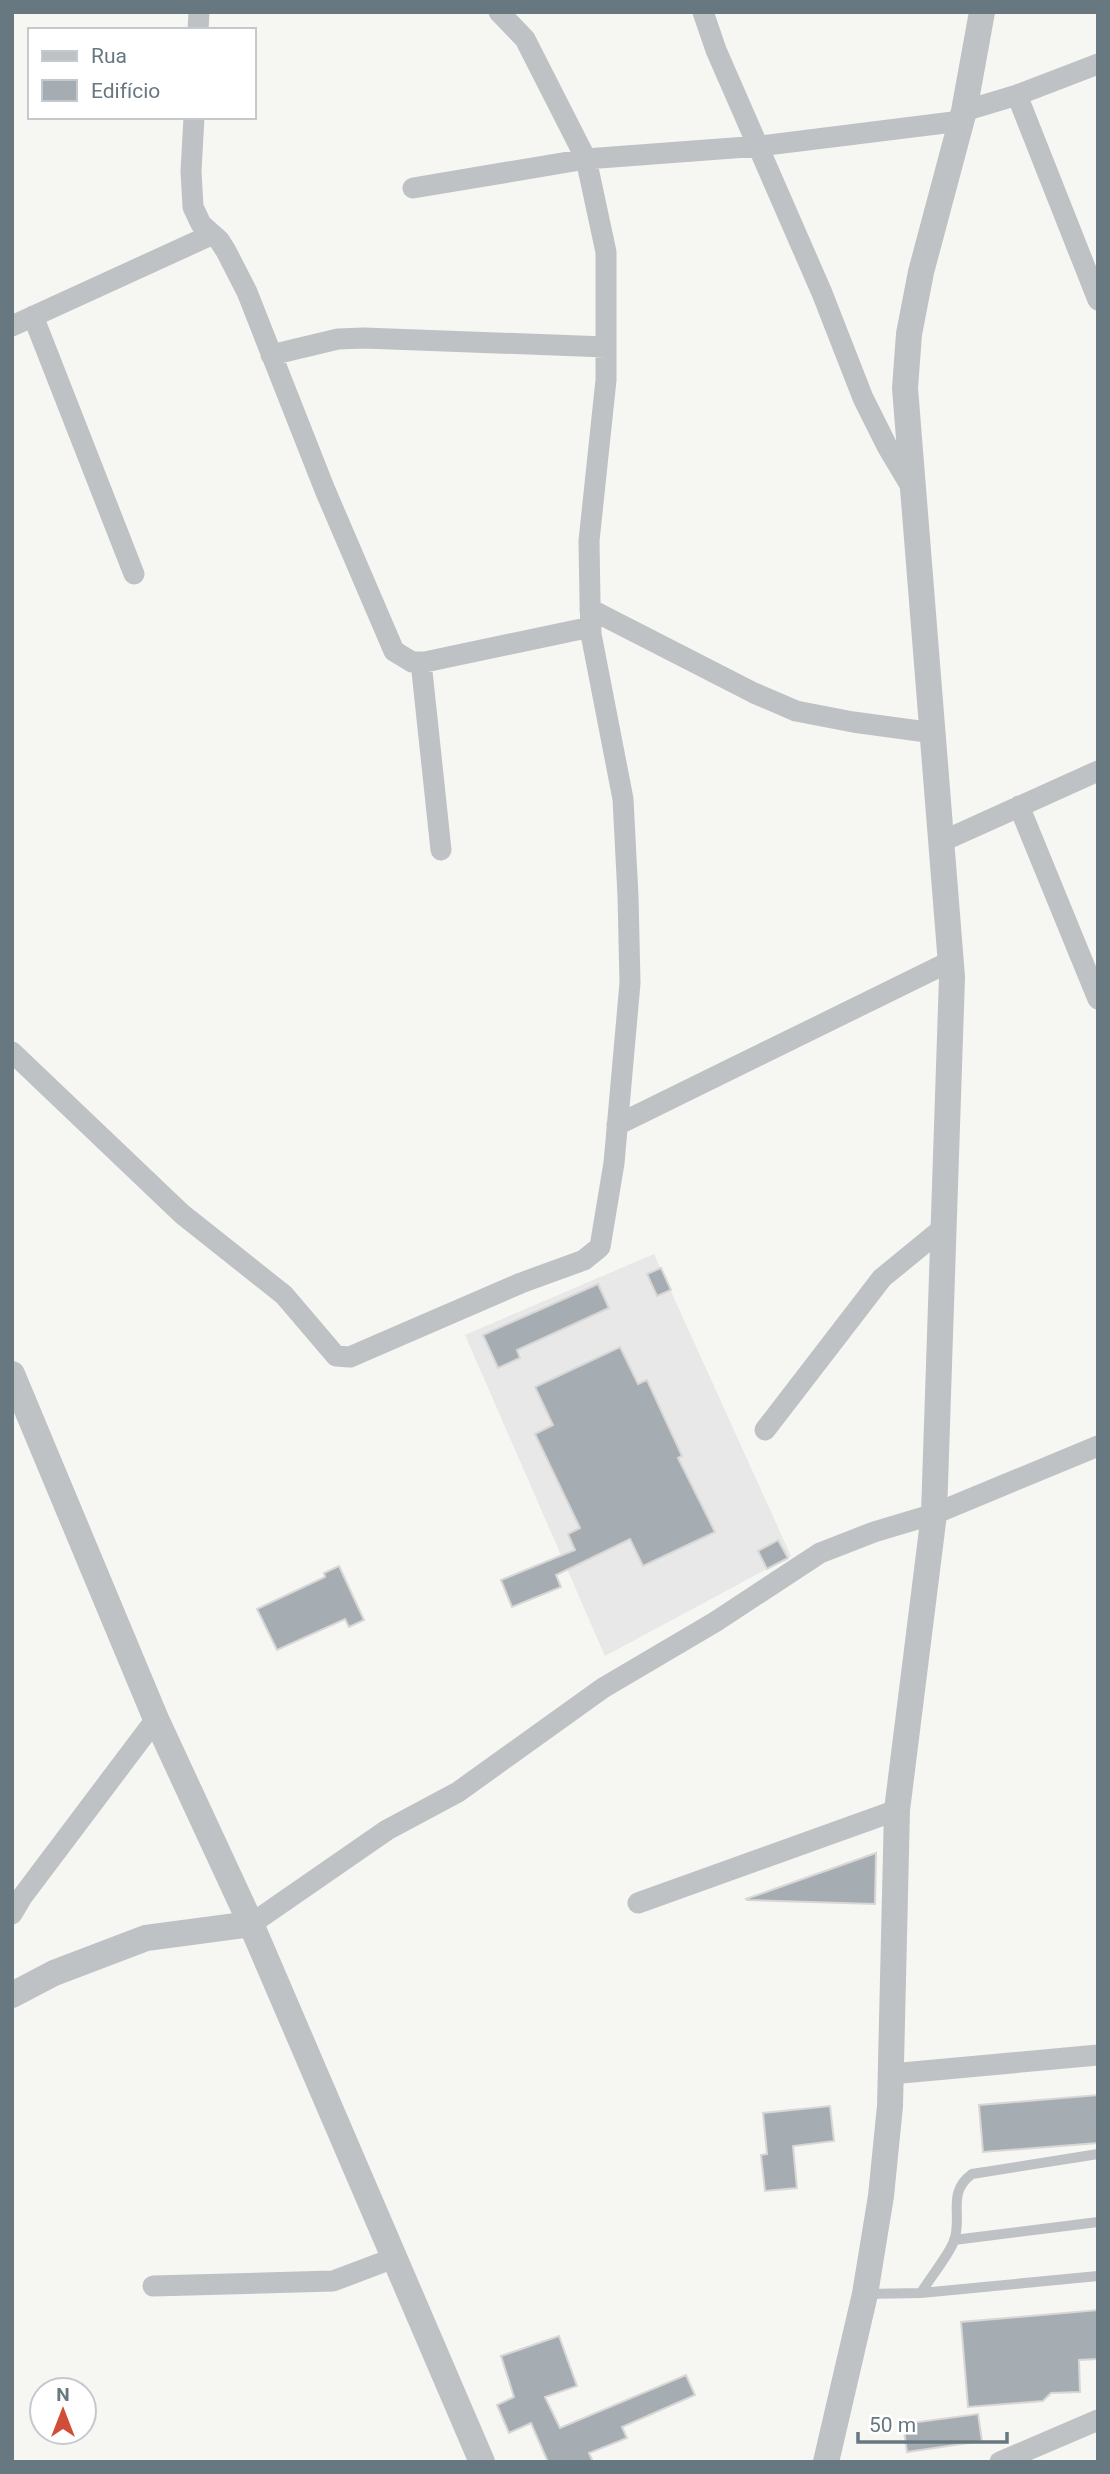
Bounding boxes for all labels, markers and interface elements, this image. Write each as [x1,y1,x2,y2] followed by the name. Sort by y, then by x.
[28,28,256,119] legend
[91,44,127,68] text: Rua
[91,79,160,103] text: Edifício
[28,2376,98,2446] north arrow
[56,2383,70,2406] text: N
[858,2400,1007,2444] scale bar
[869,2413,916,2437] text: 50 m

